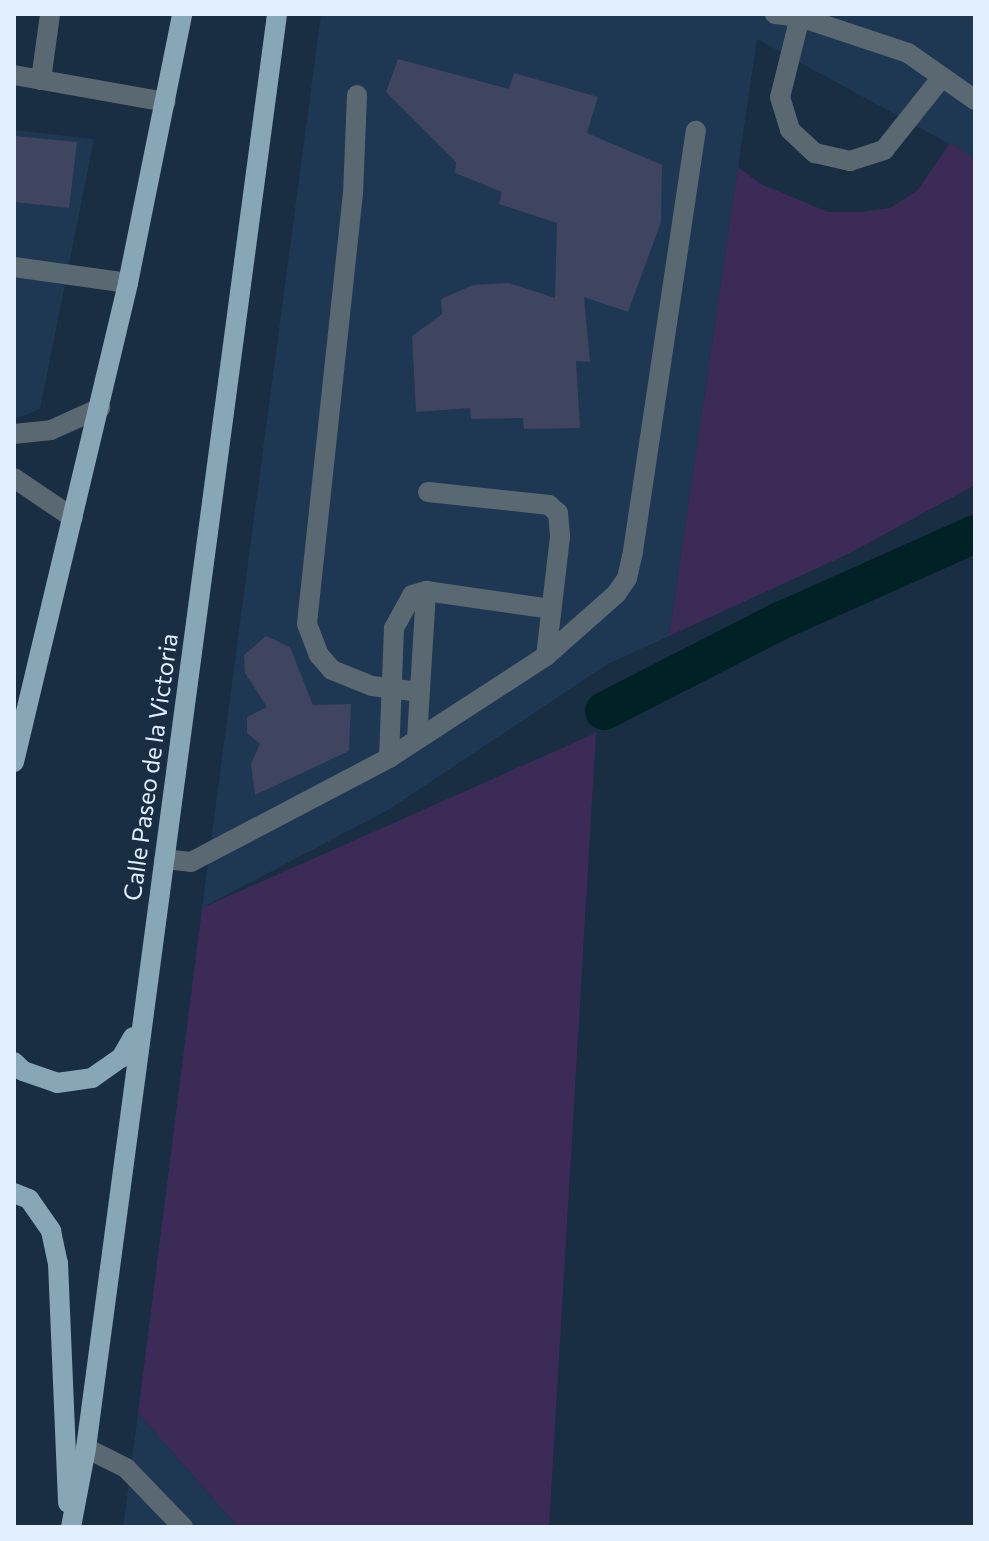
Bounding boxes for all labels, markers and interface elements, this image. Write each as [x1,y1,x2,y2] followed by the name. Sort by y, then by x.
[117,631,183,903] street label: Calle Paseo de la Victoria

